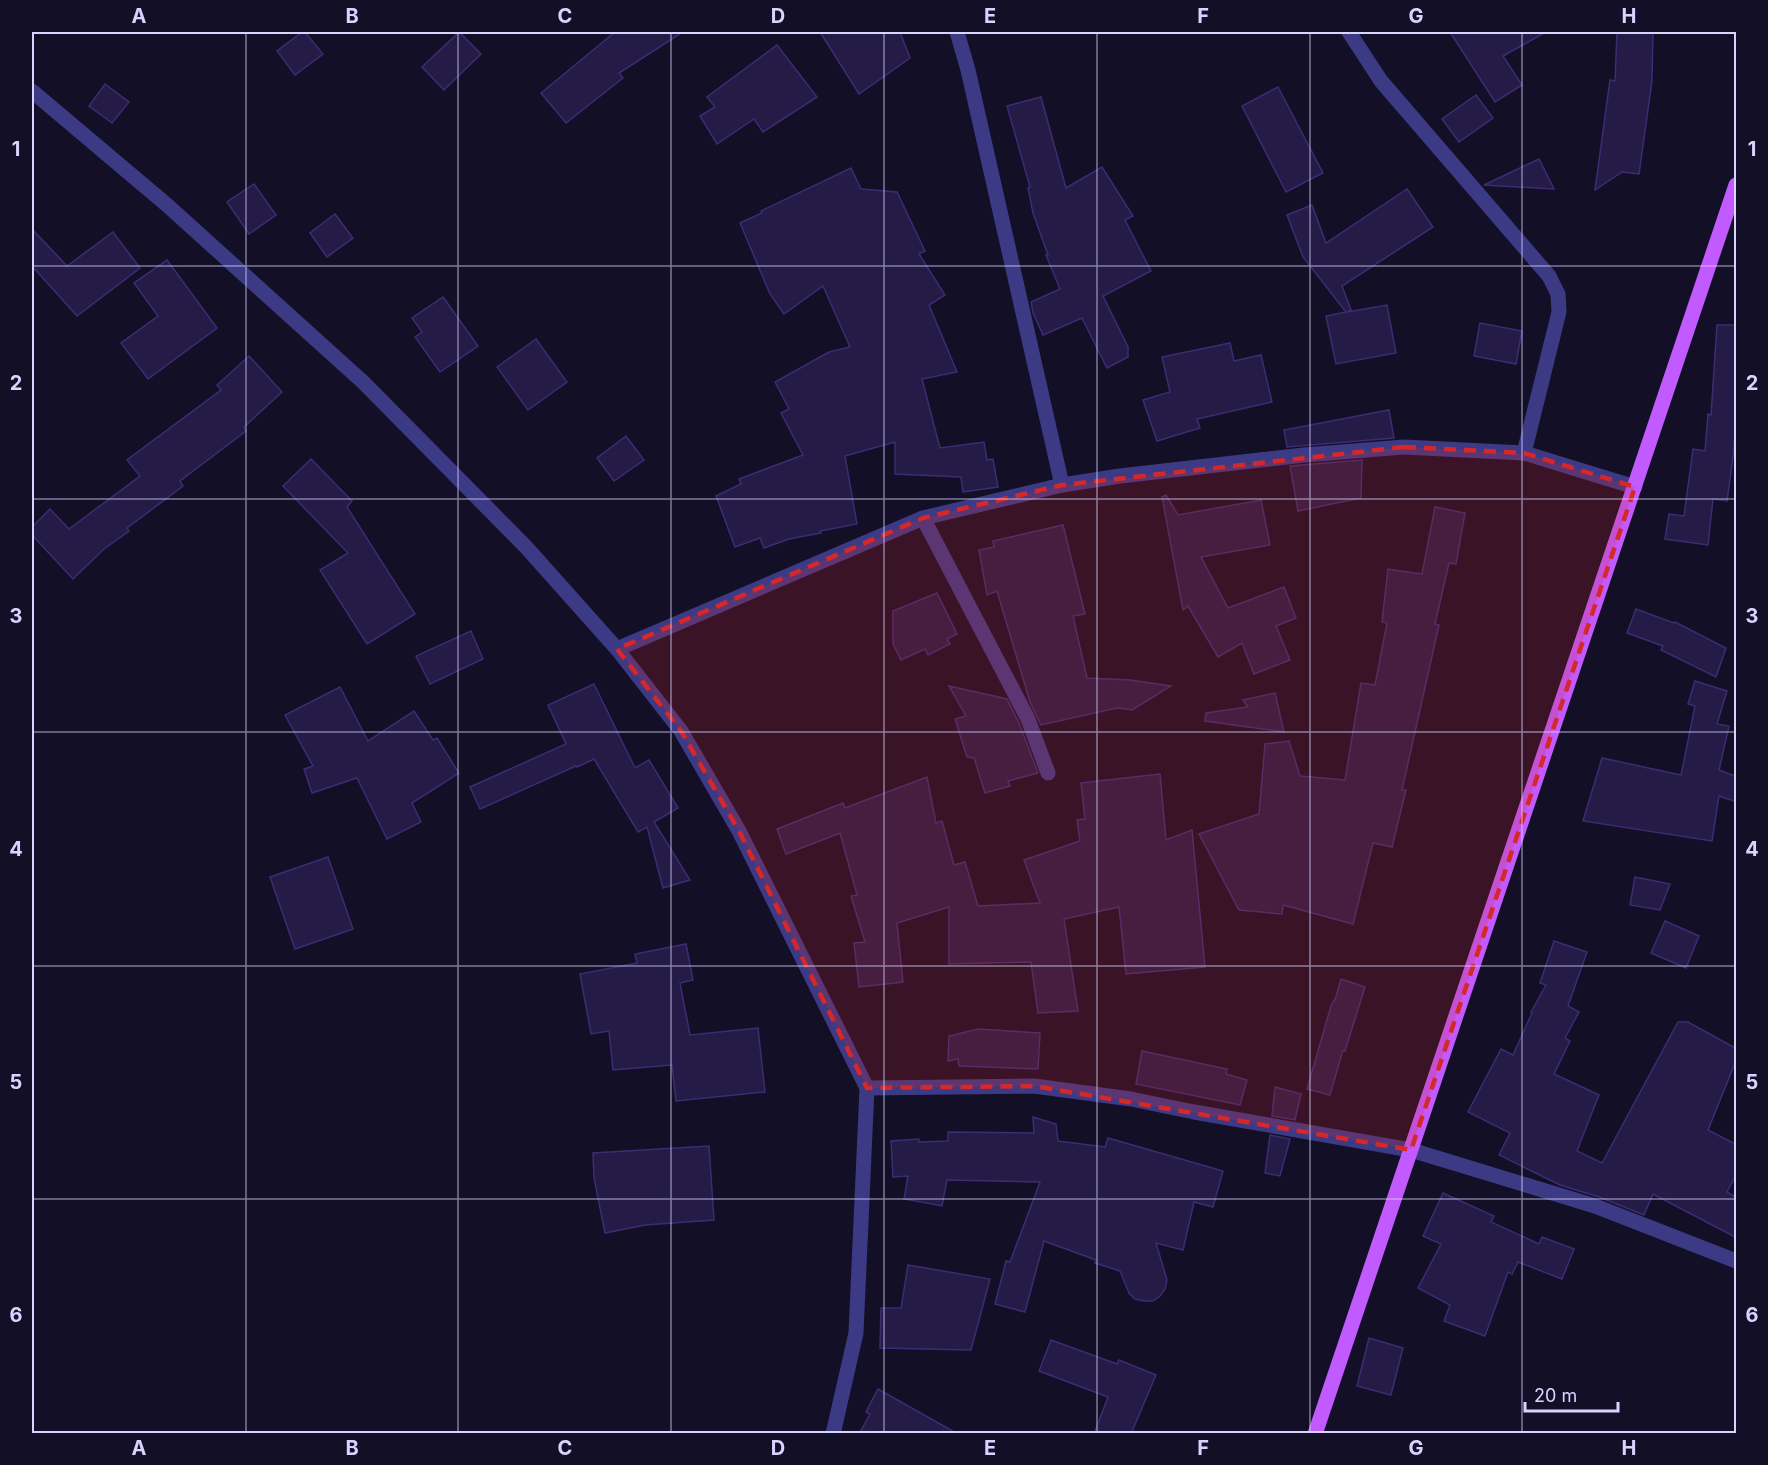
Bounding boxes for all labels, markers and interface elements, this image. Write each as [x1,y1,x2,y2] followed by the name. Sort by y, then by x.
[132,4,147,28] text: A
[345,4,359,28] text: B
[558,4,572,28] text: C
[771,4,785,28] text: D
[984,4,996,28] text: E
[1197,4,1209,28] text: F
[1408,4,1424,28] text: G
[1622,4,1636,28] text: H
[12,137,20,161] text: 1
[1748,137,1756,161] text: 1
[10,371,22,395] text: 2
[1746,371,1758,395] text: 2
[10,604,22,628] text: 3
[1746,604,1758,628] text: 3
[9,837,23,861] text: 4
[1745,837,1759,861] text: 4
[10,1070,22,1094] text: 5
[1746,1070,1758,1094] text: 5
[10,1303,23,1327] text: 6
[1746,1303,1759,1327] text: 6
[1525,1375,1618,1413] scale bar
[1534,1385,1577,1406] text: 20 m
[132,1436,147,1460] text: A
[345,1436,359,1460] text: B
[558,1436,572,1460] text: C
[771,1436,785,1460] text: D
[984,1436,996,1460] text: E
[1197,1436,1209,1460] text: F
[1408,1436,1424,1460] text: G
[1622,1436,1636,1460] text: H

